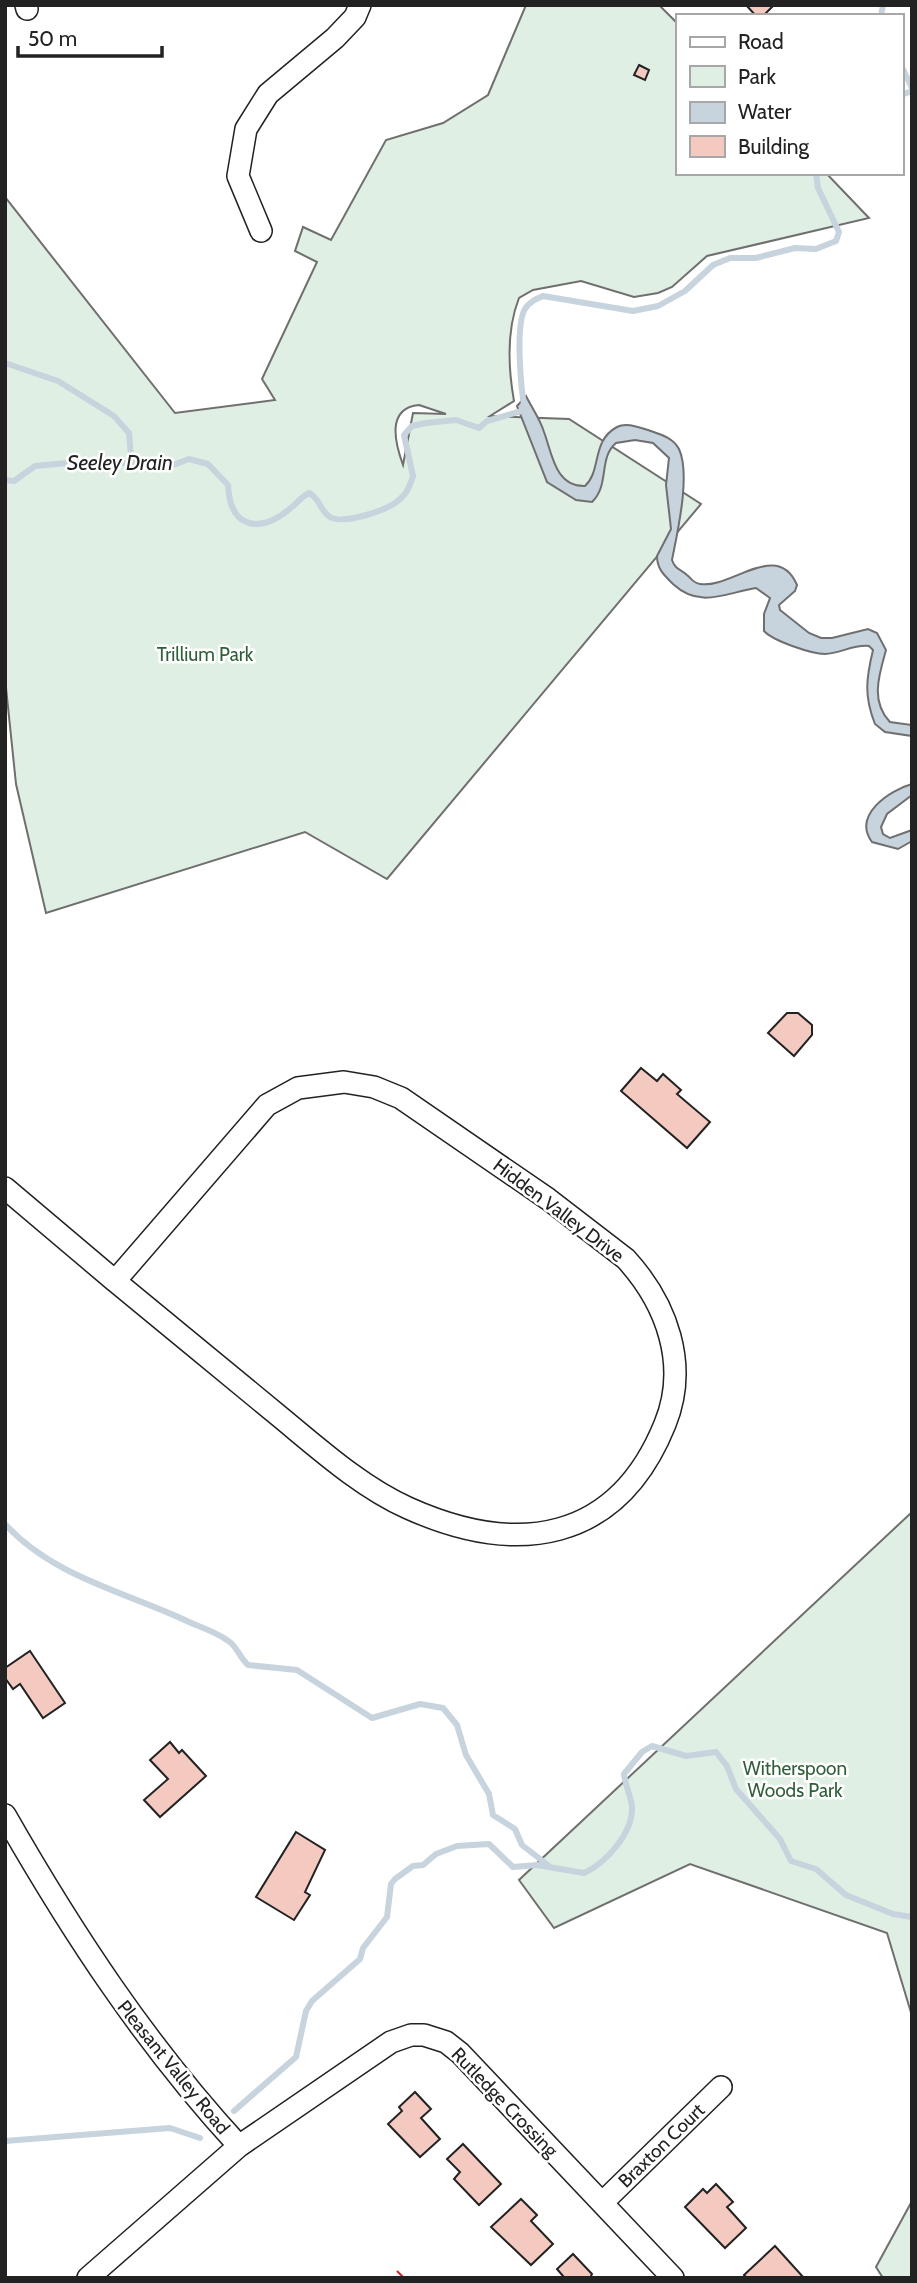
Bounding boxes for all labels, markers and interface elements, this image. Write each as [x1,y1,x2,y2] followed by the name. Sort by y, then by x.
[18,14,161,58] scale bar
[676,14,903,175] legend
[28,26,77,51] text: 50 m
[738,29,784,54] text: Road
[738,64,776,89] text: Park
[738,99,792,124] text: Water
[738,134,810,159] text: Building
[67,450,173,475] water label: Seeley Drain
[157,643,254,666] park label: Trillium Park
[489,1154,629,1267] street label: Hidden Valley Drive
[743,1757,847,1802] park label: Witherspoon Woods Park
[113,1996,235,2139] street label: Pleasant Valley Road
[447,2043,563,2162] street label: Rutledge Crossing
[613,2098,710,2192] street label: Braxton Court

